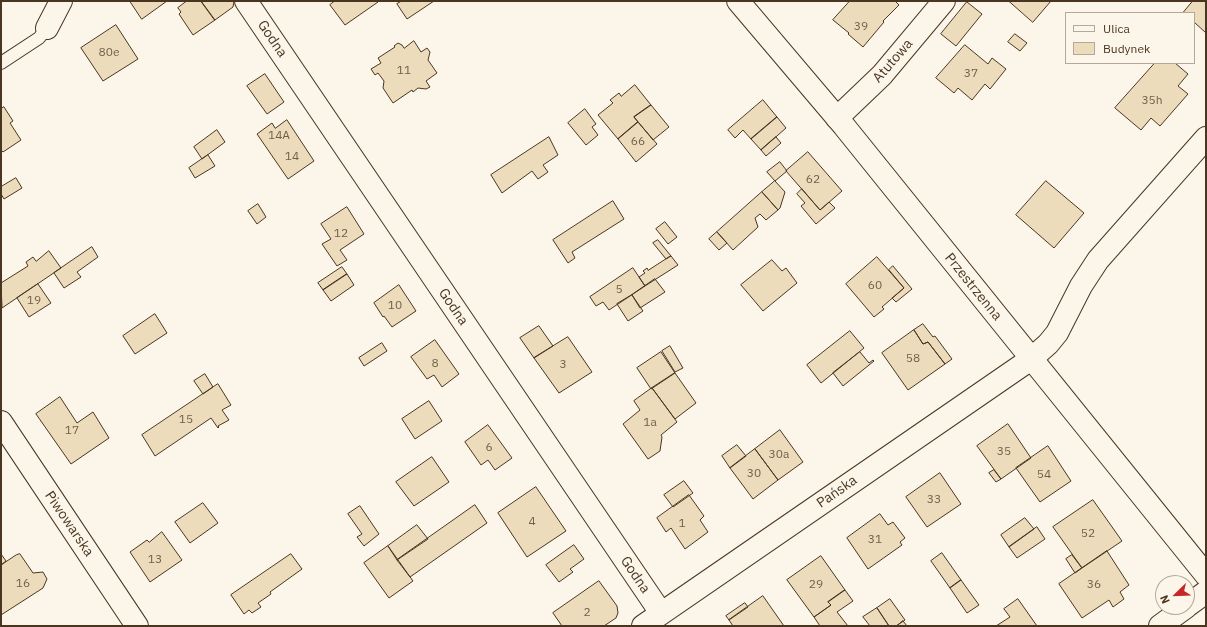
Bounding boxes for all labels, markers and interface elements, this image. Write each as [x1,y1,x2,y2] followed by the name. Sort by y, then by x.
[1065,12,1195,64] legend
[254,17,290,61] street label: Godna
[854,20,868,34] house number: 39
[1103,21,1130,36] text: Ulica
[869,36,917,86] street label: Atutowa
[1103,41,1150,56] text: Budynek
[99,46,119,60] house number: 80e
[397,64,411,78] house number: 11
[964,67,978,81] house number: 37
[1141,94,1163,108] house number: 35h
[268,129,290,143] house number: 14A
[631,135,645,149] house number: 66
[285,150,299,164] house number: 14
[806,173,820,187] house number: 62
[334,227,348,241] house number: 12
[941,250,1005,324] street label: Przestrzenna
[868,279,882,293] house number: 60
[615,283,623,297] house number: 5
[435,285,471,329] street label: Godna
[27,294,41,308] house number: 19
[388,299,402,313] house number: 10
[906,352,920,366] house number: 58
[431,357,439,371] house number: 8
[559,358,567,372] house number: 3
[179,413,193,427] house number: 15
[643,416,657,430] house number: 1a
[65,424,79,438] house number: 17
[485,441,493,455] house number: 6
[997,445,1011,459] house number: 35
[769,448,789,462] house number: 30a
[747,467,761,481] house number: 30
[1037,468,1051,482] house number: 54
[814,472,860,512] street label: Pańska
[41,488,97,560] street label: Piwowarska
[927,493,941,507] house number: 33
[528,515,536,529] house number: 4
[678,517,686,531] house number: 1
[1081,527,1095,541] house number: 52
[868,533,882,547] house number: 31
[148,553,162,567] house number: 13
[617,553,653,597] street label: Godna
[1155,575,1195,615] north arrow
[16,577,30,591] house number: 16
[809,578,823,592] house number: 29
[1087,578,1101,592] house number: 36
[1157,593,1173,606] text: N
[583,606,591,620] house number: 2

